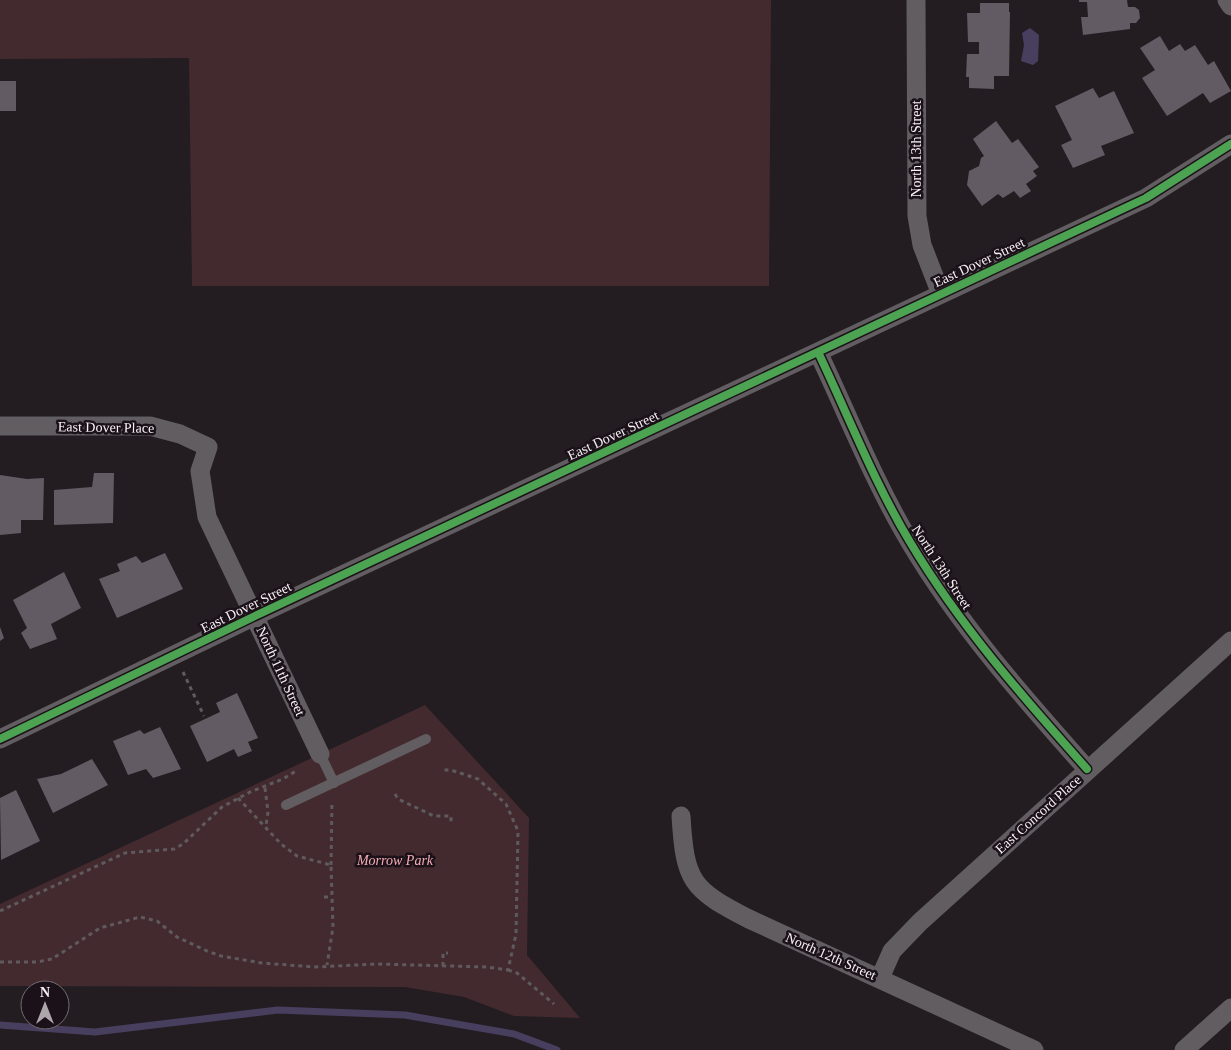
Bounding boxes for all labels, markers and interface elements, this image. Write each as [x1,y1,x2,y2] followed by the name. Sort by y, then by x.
[909,100,924,198] street label: North 13th Street
[931,235,1027,290] street label: East Dover Street
[565,408,661,463] street label: East Dover Street
[58,419,154,436] street label: East Dover Place
[909,522,974,612] street label: North 13th Street
[199,579,294,636] street label: East Dover Street
[253,624,308,718] street label: North 11th Street
[993,772,1084,857] street label: East Concord Place
[356,853,434,868] park label: Morrow Park
[783,930,878,983] street label: North 12th Street
[20,980,70,1030] north arrow
[40,985,50,1000] text: N

